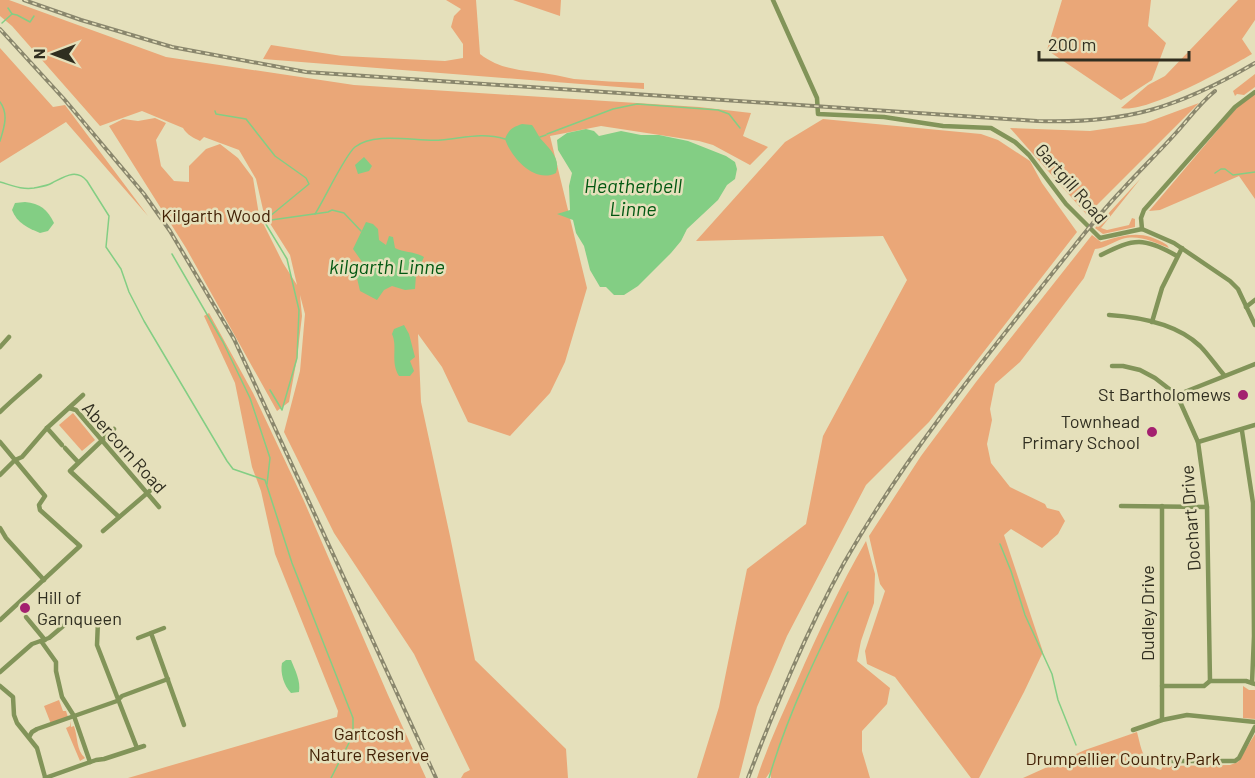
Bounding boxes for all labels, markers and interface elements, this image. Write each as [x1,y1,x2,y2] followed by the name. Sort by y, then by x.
[24,24,84,84] north arrow
[1039,24,1189,62] scale bar
[1048,33,1096,55] text: 200 m
[29,49,48,59] text: N
[1031,139,1113,228] street label: Gartgill Road
[584,173,683,220] water label: Heatherbell Linne
[161,204,271,226] park label: Kilgarth Wood
[329,254,445,278] water label: kilgarth Linne
[1098,383,1231,405] place label: St Bartholomews
[1236,388,1250,402] marker: St Bartholomews
[78,397,172,498] street label: Abercorn Road
[1022,410,1140,453] place label: Townhead Primary School
[1145,425,1159,439] marker: Townhead Primary School
[1175,464,1205,572] street label: Dochart Drive
[1136,565,1158,661] street label: Dudley Drive
[37,586,122,629] place label: Hill of Garnqueen
[18,601,32,615] marker: Hill of Garnqueen
[309,722,429,765] park label: Gartcosh Nature Reserve
[1025,747,1221,769] park label: Drumpellier Country Park

